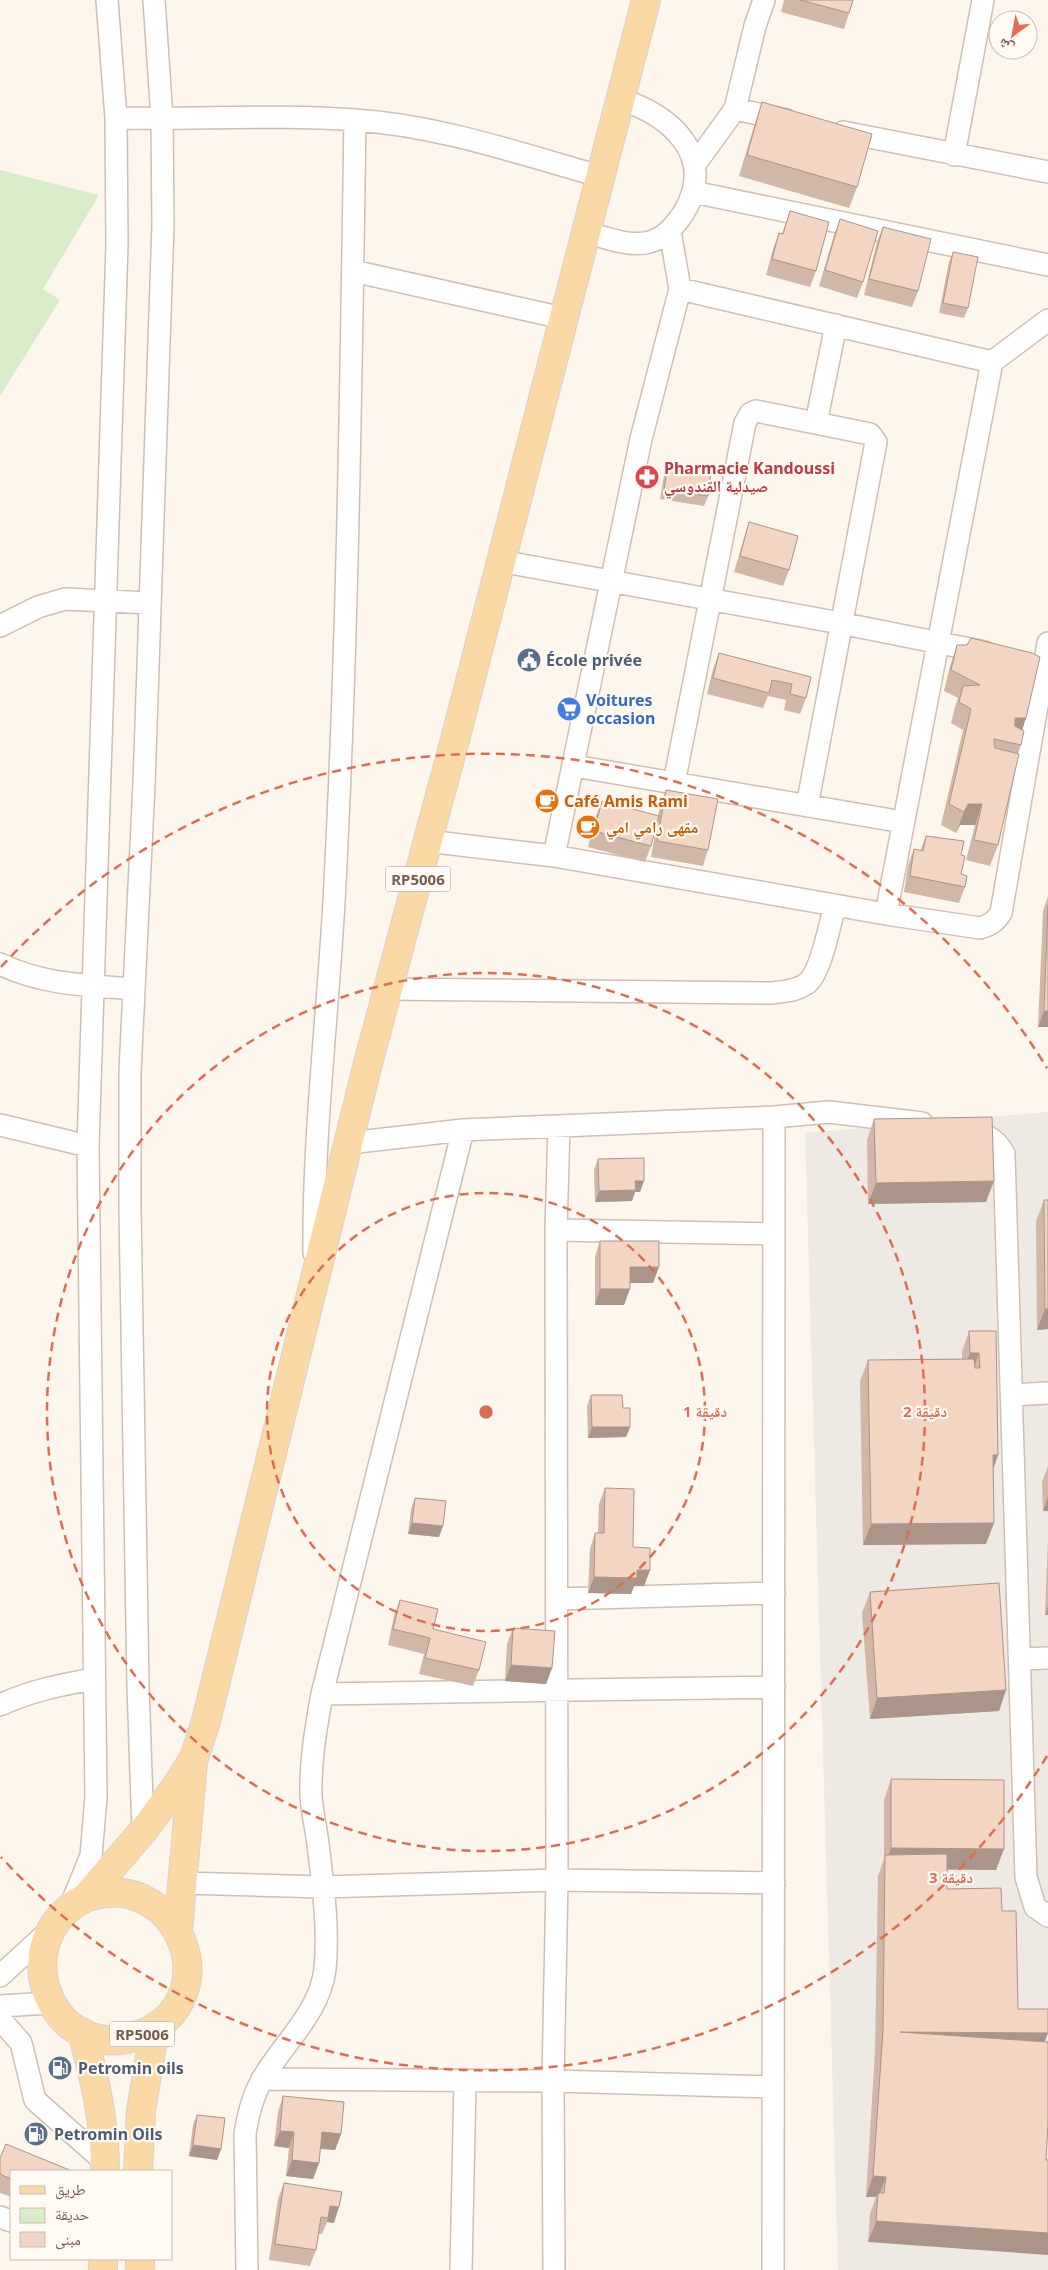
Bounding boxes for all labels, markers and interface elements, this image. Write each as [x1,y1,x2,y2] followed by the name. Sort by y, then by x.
[988,10,1038,60] north arrow
[994,34,1017,58] text: ش
[664,457,835,499] place label: Pharmacie Kandoussi صيدلية القندوسي
[634,464,660,490] pharmacy icon: Pharmacie Kandoussi صيدلية القندوسي
[516,647,542,673] public building icon: École privée
[546,649,642,671] place label: École privée
[586,689,655,729] place label: Voitures occasion
[556,696,582,722] supermarket icon: Voitures occasion
[534,788,560,814] cafe icon: Café Amis Rami
[564,790,688,812] place label: Café Amis Rami
[575,814,601,840] cafe icon: مقهى رامي امي
[606,816,698,840] place label: مقهى رامي امي
[386,866,450,892] road number: RP5006
[683,1401,727,1421] text: 1 دقيقة
[903,1401,947,1421] text: 2 دقيقة
[477,1403,495,1421] centre of rings
[929,1867,973,1887] text: 3 دقيقة
[110,2022,174,2046] road number: RP5006
[47,2055,73,2081] fuel station icon: Petromin oils
[78,2057,184,2079] place label: Petromin oils
[23,2121,49,2147] fuel station icon: Petromin Oils
[54,2123,162,2145] place label: Petromin Oils
[10,2170,172,2260] legend
[55,2179,86,2200] text: طريق
[55,2204,90,2224] text: حديقة
[55,2229,81,2250] text: مبنى

